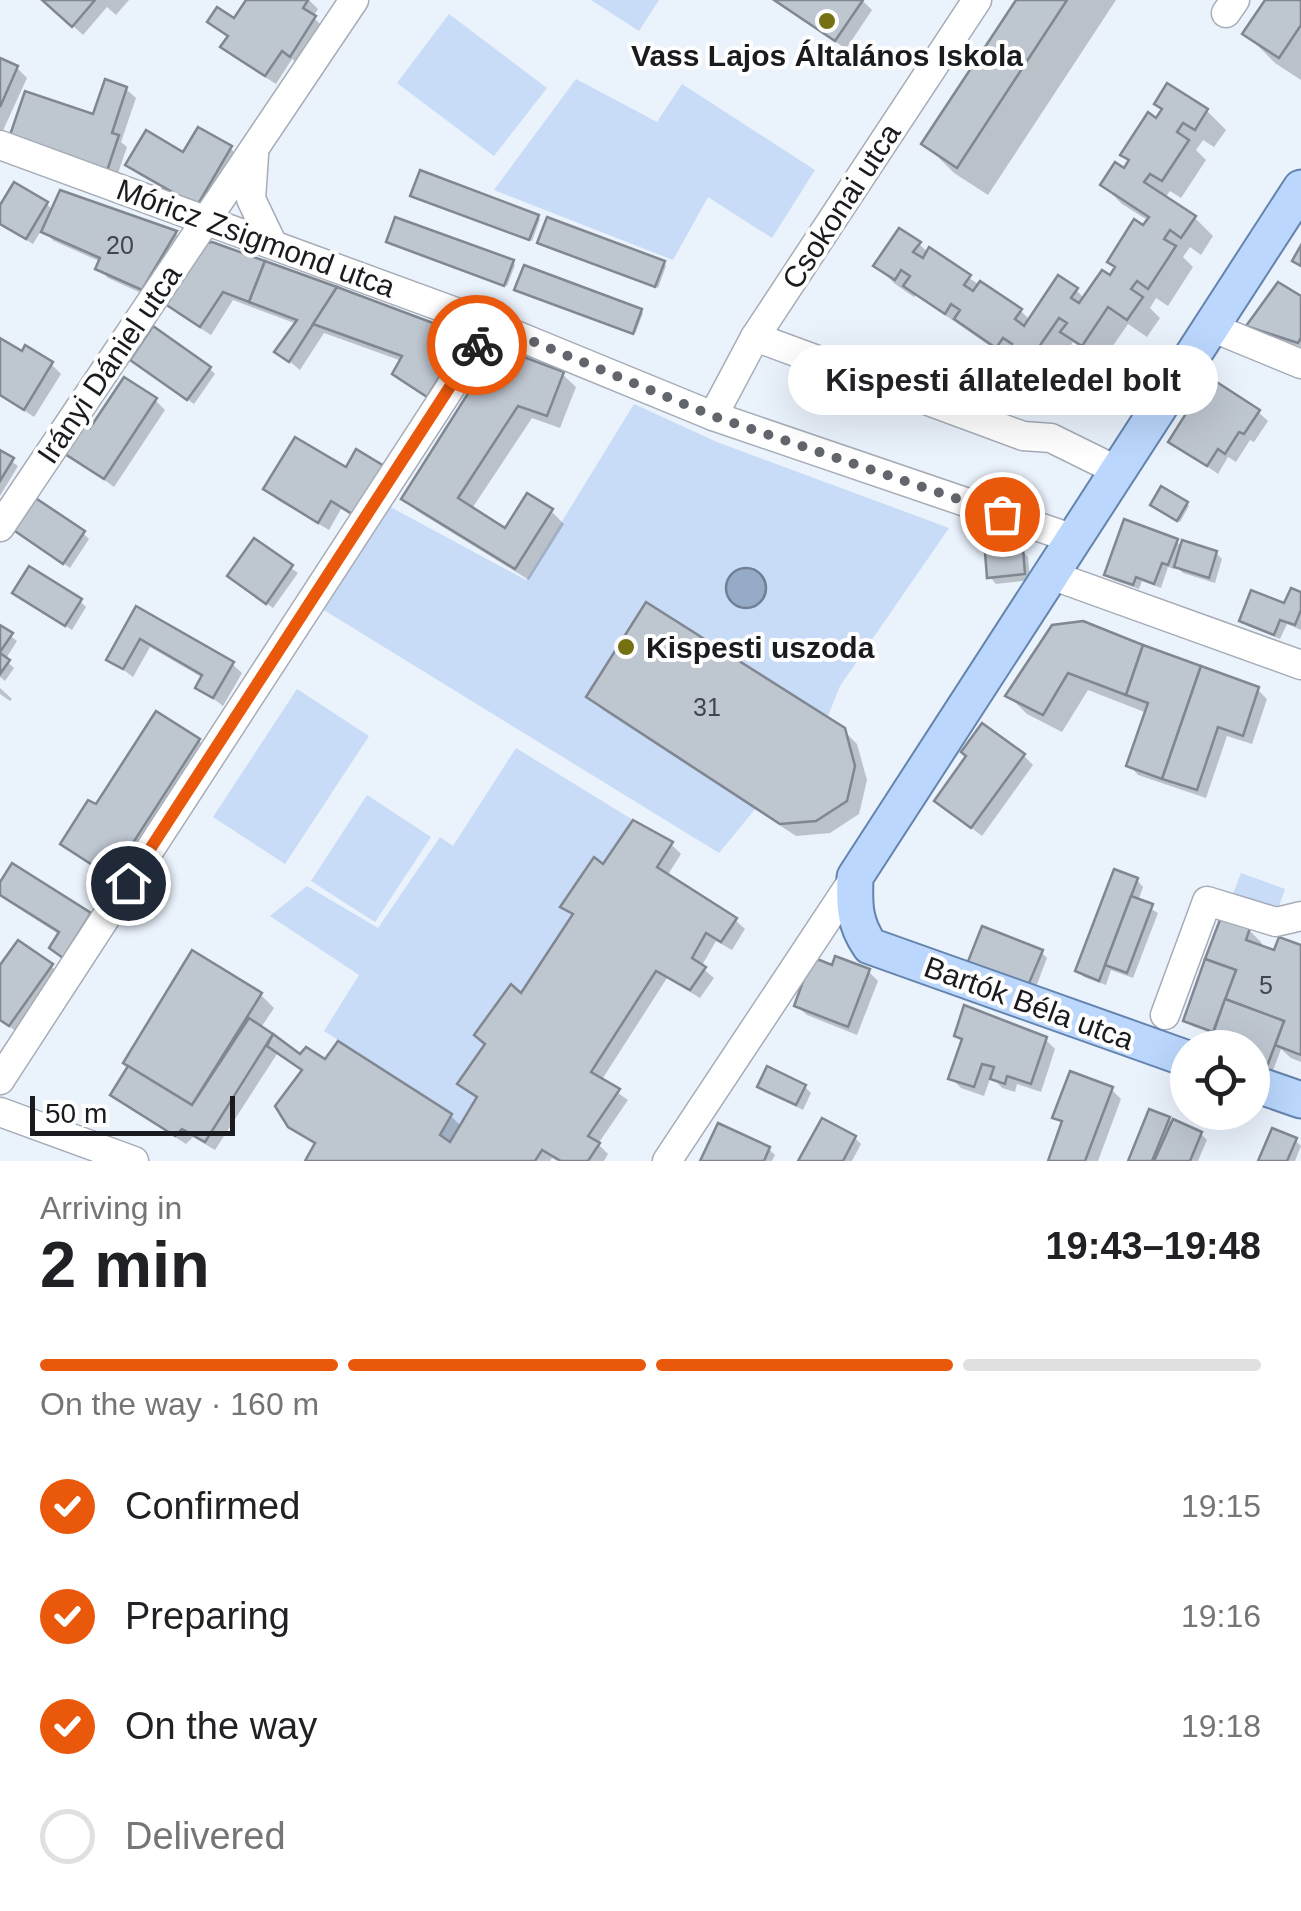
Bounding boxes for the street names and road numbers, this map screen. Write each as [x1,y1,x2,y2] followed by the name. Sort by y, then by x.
[775,117,907,295] street label: Csokonai utca
[112,172,400,304] street label: Móricz Zsigmond utca
[31,258,188,469] street label: Irányi Dániel utca
[920,950,1138,1056] street label: Bartók Béla utca

